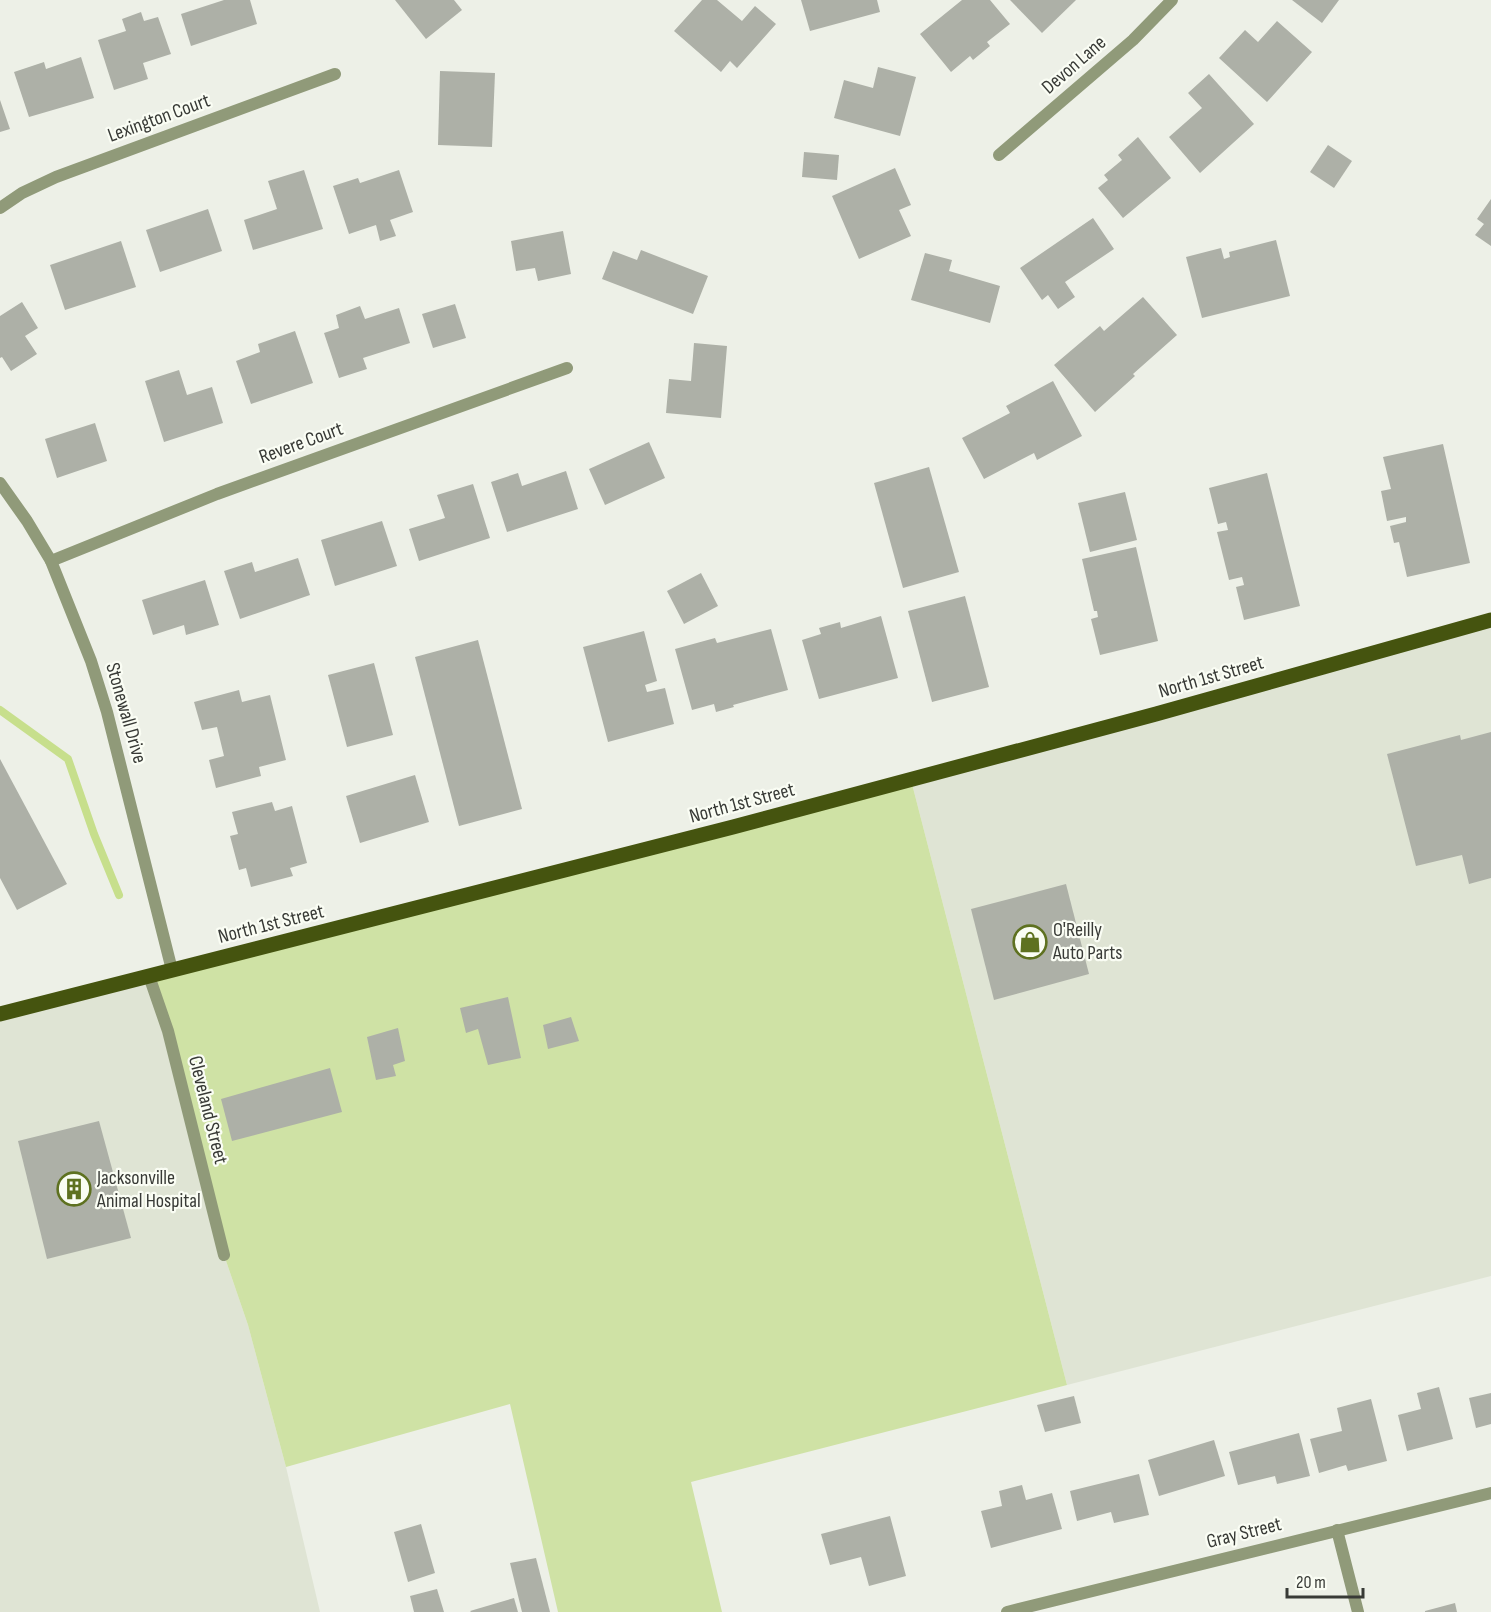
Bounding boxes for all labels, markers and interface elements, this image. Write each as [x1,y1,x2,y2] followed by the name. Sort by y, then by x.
[1037,31,1111,99] street label: Devon Lane
[105,88,213,148] street label: Lexington Court
[256,417,346,469] street label: Revere Court
[1156,651,1266,703] street label: North 1st Street
[100,660,152,766] street label: Stonewall Drive
[687,777,797,829] street label: North 1st Street
[216,899,326,949] street label: North 1st Street
[1052,918,1122,965] place label: O'Reilly Auto Parts
[1012,924,1048,960] shop icon: O'Reilly Auto Parts
[183,1053,233,1167] street label: Cleveland Street
[96,1166,201,1213] place label: Jacksonville Animal Hospital
[56,1171,92,1207] building icon: Jacksonville Animal Hospital
[1204,1512,1284,1554] street label: Gray Street
[1287,1561,1364,1599] scale bar
[1296,1572,1326,1593] text: 20 m

